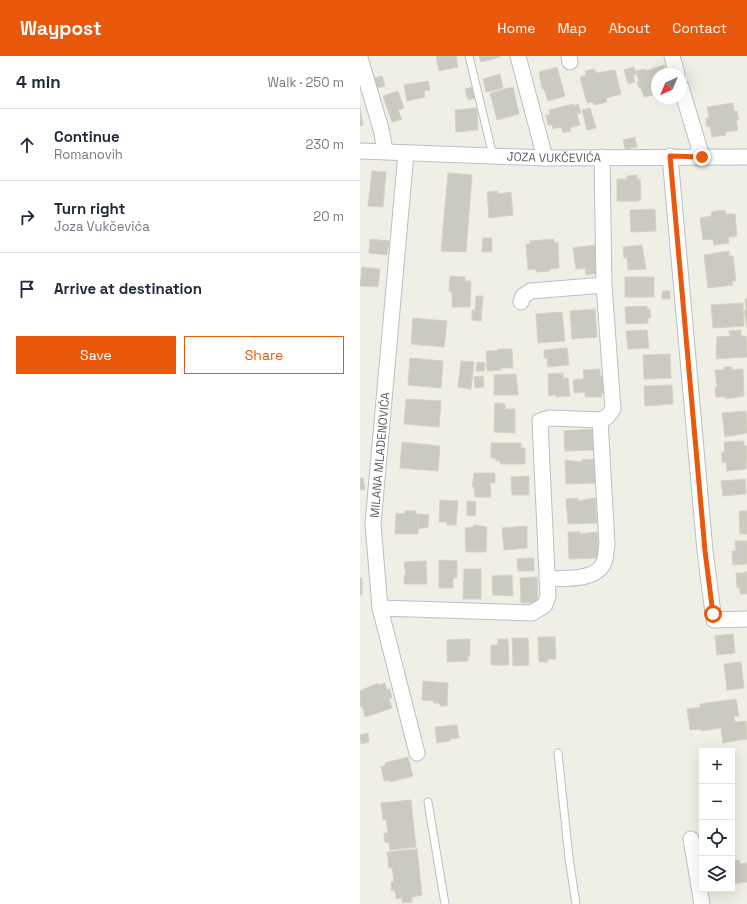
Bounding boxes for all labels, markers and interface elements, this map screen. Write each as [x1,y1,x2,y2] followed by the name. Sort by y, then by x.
[20,16,102,41] text: Waypost
[497,19,535,37] text: Home
[557,19,587,37] text: Map
[609,19,650,37] text: About
[672,19,727,37] text: Contact
[651,68,687,104] north arrow
[16,71,61,93] text: 4 min
[268,74,344,91] text: Walk · 250 m
[54,127,120,146] text: Continue
[16,134,38,156] icon: ahead
[306,136,344,153] text: 230 m
[54,146,123,163] text: Romanovih
[693,148,711,166] route end
[506,149,602,166] street label: JOZA VUKČEVIĆA
[54,199,125,218] text: Turn right
[16,206,38,228] icon: right
[313,208,344,225] text: 20 m
[54,218,150,235] text: Joza Vukčevića
[16,278,38,300] icon: arrive
[54,279,202,298] text: Arrive at destination
[16,336,176,374] button: Save
[184,336,344,374] button: Share
[367,391,394,519] street label: MILANA MLADENOVIĆA
[704,605,722,623] route start
[699,748,735,892] map controls
[699,748,735,784] button: +
[699,784,735,820] button: −
[699,820,735,856] button: locate
[699,856,735,892] button: layers

